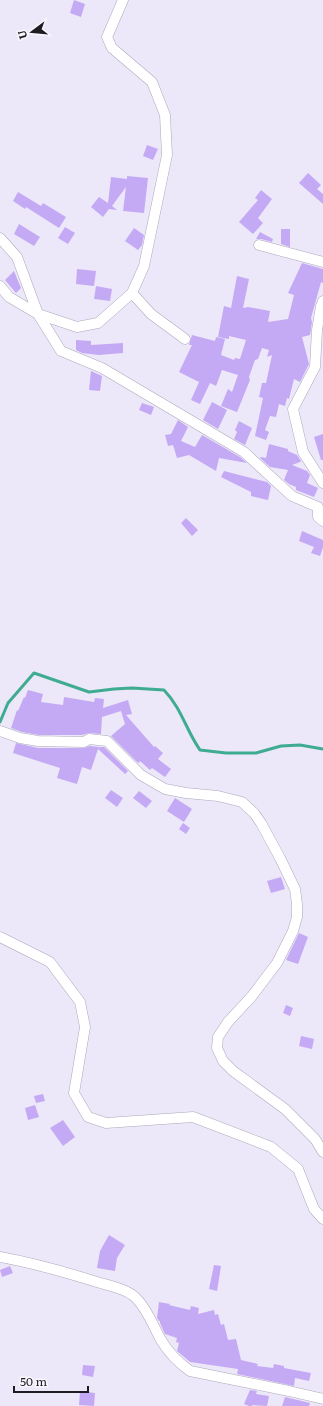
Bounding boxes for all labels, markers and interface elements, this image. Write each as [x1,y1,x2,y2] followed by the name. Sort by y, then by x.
[12,12,52,52] north arrow
[12,28,30,41] text: U
[14,1368,88,1394] scale bar
[20,1372,47,1390] text: 50 m

